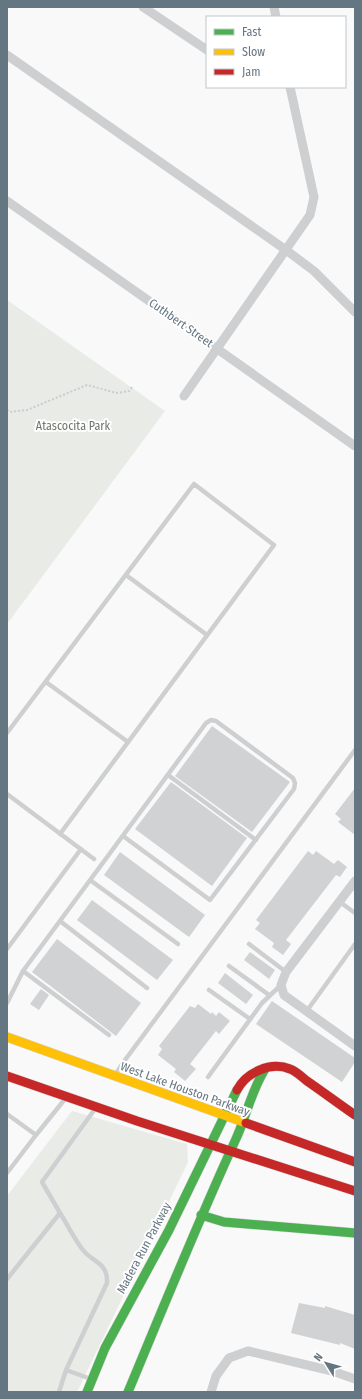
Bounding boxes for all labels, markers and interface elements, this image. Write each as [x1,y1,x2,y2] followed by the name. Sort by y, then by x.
[206,16,346,88] legend
[242,25,261,39] text: Fast
[242,45,265,59] text: Slow
[242,65,260,79] text: Jam
[146,296,216,350] street label: Cuthbert Street
[36,419,111,433] park label: Atascocita Park
[119,1059,252,1119] street label: West Lake Houston Parkway
[114,1199,174,1296] street label: Madera Run Parkway
[306,1343,346,1383] north arrow
[311,1351,326,1364] text: N

